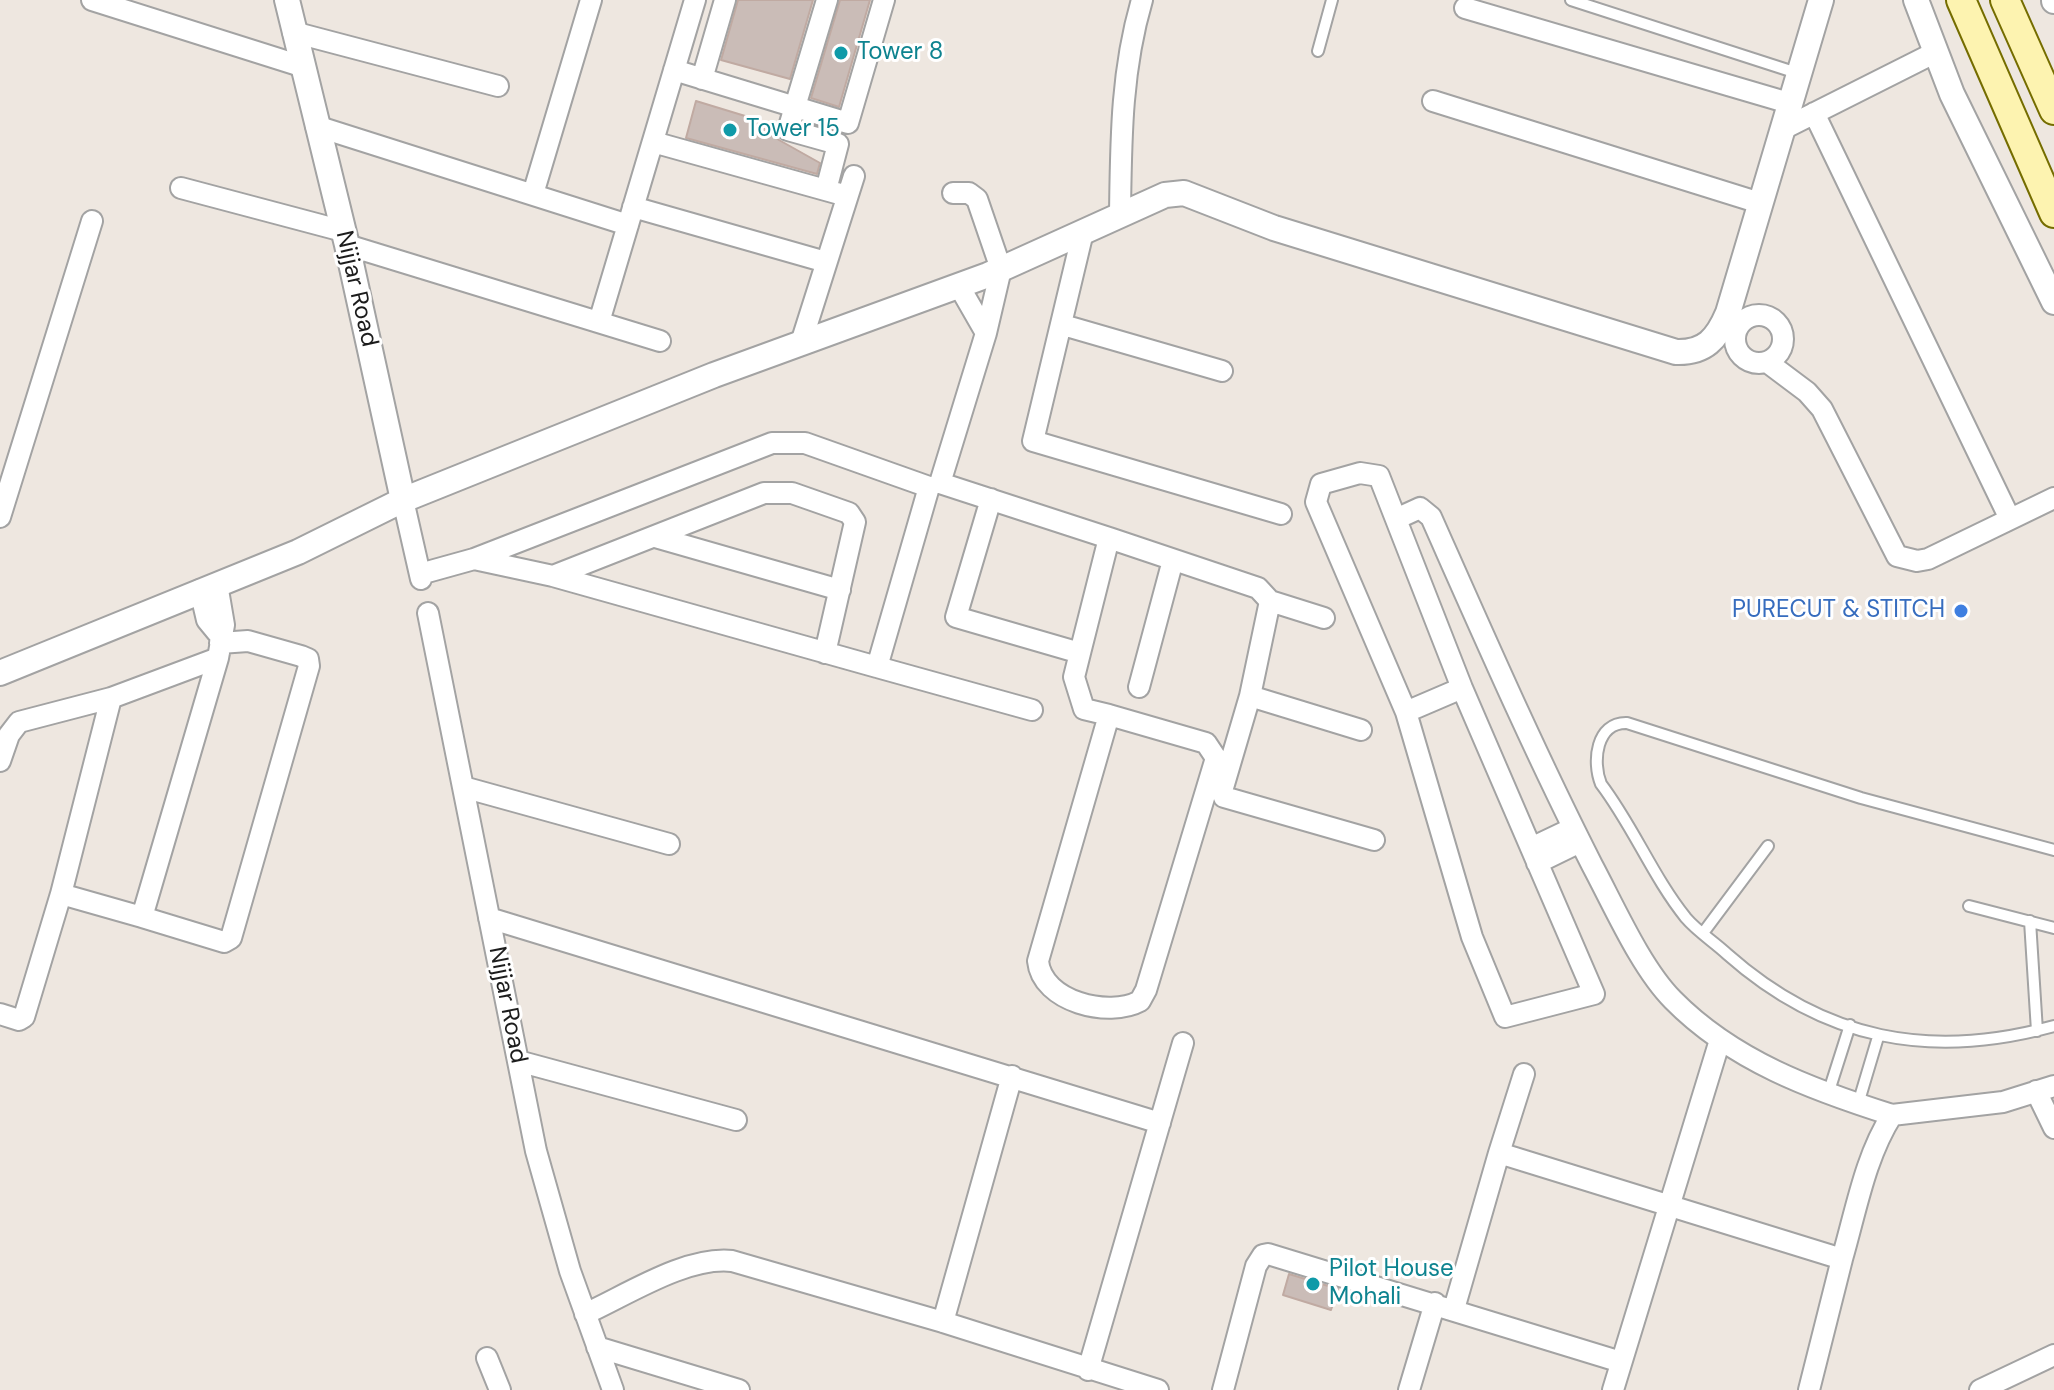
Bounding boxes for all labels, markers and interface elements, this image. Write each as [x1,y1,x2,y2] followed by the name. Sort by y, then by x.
[857,39,943,67] place label: Tower 8
[832,44,850,62] marker: Tower 8
[746,116,840,144] place label: Tower 15
[721,121,739,139] marker: Tower 15
[329,228,383,350] street label: Nijjar Road
[1732,597,1945,625] place label: PURECUT & STITCH
[1952,602,1970,620] marker: PURECUT & STITCH
[482,944,532,1066] street label: Nijjar Road
[1329,1256,1454,1312] place label: Pilot House Mohali
[1304,1275,1322,1293] marker: Pilot House Mohali

